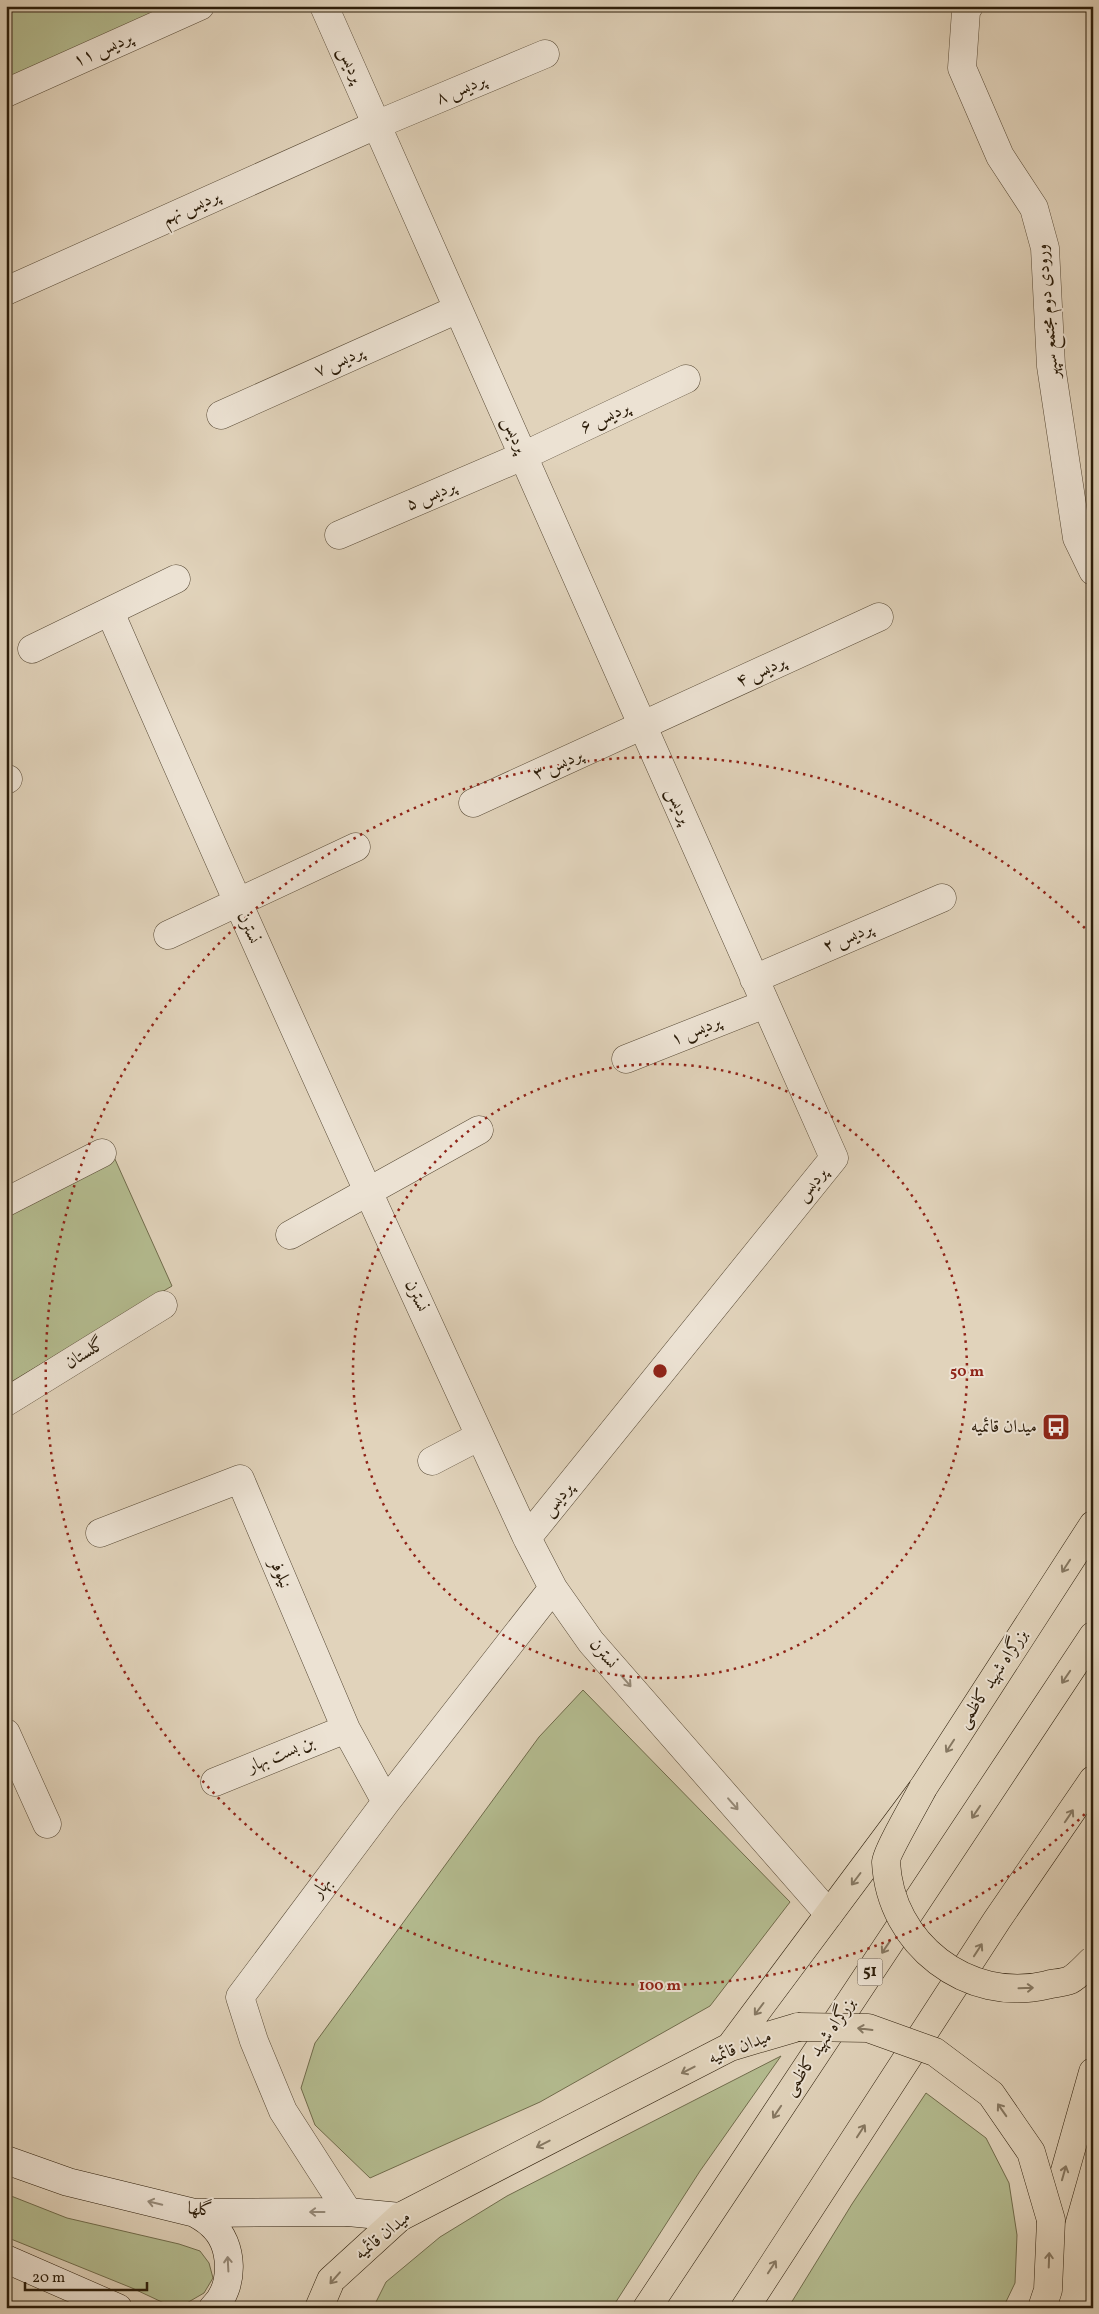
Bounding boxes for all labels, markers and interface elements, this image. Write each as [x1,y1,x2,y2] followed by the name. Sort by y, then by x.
[69,25,138,74] street label: پردیس ۱۱
[331,43,370,89] street label: پردیس
[432,68,492,112] street label: پردیس ۸
[158,184,227,234] street label: پردیس نهم
[1030,243,1068,381] street label: ورودی دوم مجتمع سپهر
[310,339,370,384] street label: پردیس ۷
[576,395,636,440] street label: پردیس ۶
[495,413,534,459] street label: پردیس
[402,474,462,518] street label: پردیس ۵
[732,649,792,694] street label: پردیس ۴
[529,742,589,787] street label: پردیس ۳
[659,784,698,830] street label: پردیس
[230,908,266,948] street label: نسترن
[819,916,879,960] street label: پردیس ۲
[667,1009,726,1052] street label: پردیس ۱
[790,1161,835,1208] street label: پردیس
[398,1276,434,1316] street label: نسترن
[60,1332,110,1376] street label: گلستان
[651,1362,669,1380] centre of rings
[950,1362,984,1383] text: 50 m
[1041,1412,1071,1442] bus stop icon: میدان قائمیه
[971,1415,1037,1440] place label: میدان قائمیه
[536,1476,581,1523] street label: پردیس
[262,1554,297,1593] street label: نیلوفر
[1061,1558,1071,1572] one-way arrow
[951,1624,1034,1734] street label: بزرگراه شهید کاظمی
[583,1633,623,1675] street label: نسترن
[1061,1670,1071,1684] one-way arrow
[620,1675,632,1688] one-way arrow
[242,1730,319,1780] street label: بن بست بهار
[945,1739,955,1753] one-way arrow
[727,1797,738,1810] one-way arrow
[971,1805,981,1819] one-way arrow
[1064,1809,1074,1823] one-way arrow
[305,1872,338,1905] street label: بهار
[850,1872,861,1885] one-way arrow
[881,1940,891,1954] one-way arrow
[973,1944,983,1958] one-way arrow
[858,1958,882,1985] road number: 51
[639,1976,682,1997] text: 100 m
[1018,1984,1034,1993] one-way arrow
[777,1992,862,2101] street label: بزرگراه شهید کاظمی
[753,2002,764,2015] one-way arrow
[705,2024,775,2072] street label: میدان قائمیه
[858,2024,874,2034] one-way arrow
[680,2065,695,2075] one-way arrow
[997,2103,1007,2117] one-way arrow
[771,2105,782,2119] one-way arrow
[856,2124,866,2138] one-way arrow
[536,2140,551,2149] one-way arrow
[1060,2165,1070,2181] one-way arrow
[186,2196,214,2224] street label: گلها
[148,2198,164,2207] one-way arrow
[349,2205,417,2267] street label: میدان قائمیه
[309,2207,325,2217] one-way arrow
[1045,2252,1054,2268] one-way arrow
[223,2256,232,2272] one-way arrow
[25,2259,148,2291] scale bar
[767,2260,777,2274] one-way arrow
[32,2268,65,2289] text: 20 m
[329,2271,340,2284] one-way arrow

